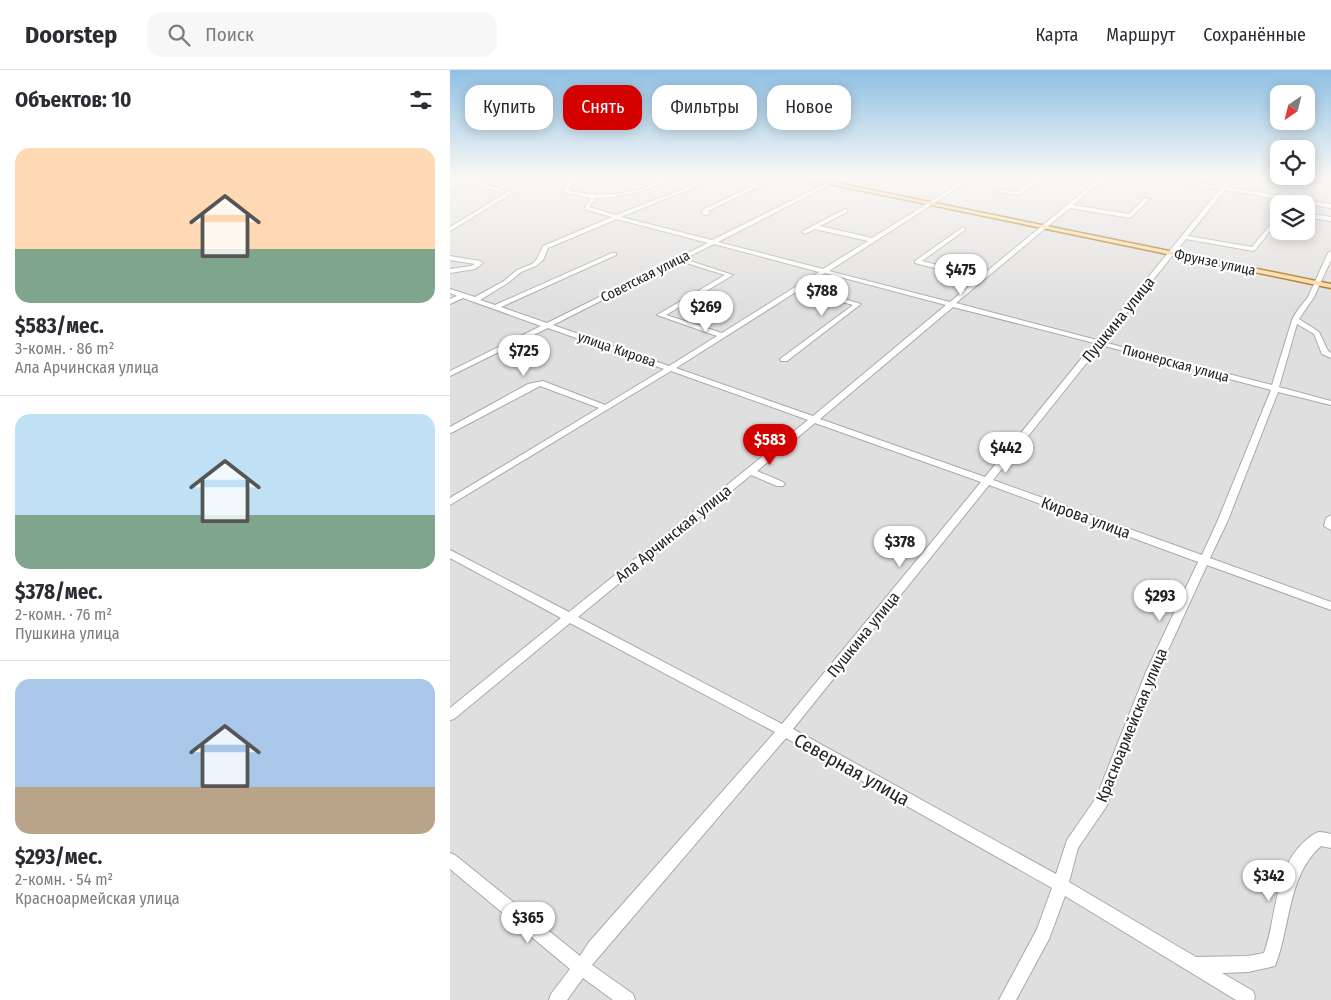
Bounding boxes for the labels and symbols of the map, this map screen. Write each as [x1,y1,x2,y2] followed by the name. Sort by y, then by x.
[1270,85,1315,130] north arrow
[1173,246,1257,279] street label: Фрунзе улица
[598,247,693,306] street label: Советская улица
[931,254,991,296] pin: $475
[1078,273,1159,366] street label: Пушкина улица
[792,274,852,317] pin: $788
[676,290,736,333] pin: $269
[575,328,658,371] street label: улица Кирова
[494,334,554,377] pin: $725
[1121,341,1231,386] street label: Пионерская улица
[740,424,800,466] pin: $583
[976,432,1036,474] pin: $442
[611,481,735,586] street label: Ала Арчинская улица
[1039,493,1133,542] street label: Кирова улица
[870,526,930,568] pin: $378
[1130,580,1190,622] pin: $293
[823,588,904,681] street label: Пушкина улица
[1092,645,1171,805] street label: Красноармейская улица
[790,728,914,811] street label: Северная улица
[1239,860,1299,902] pin: $342
[498,902,558,944] pin: $365

